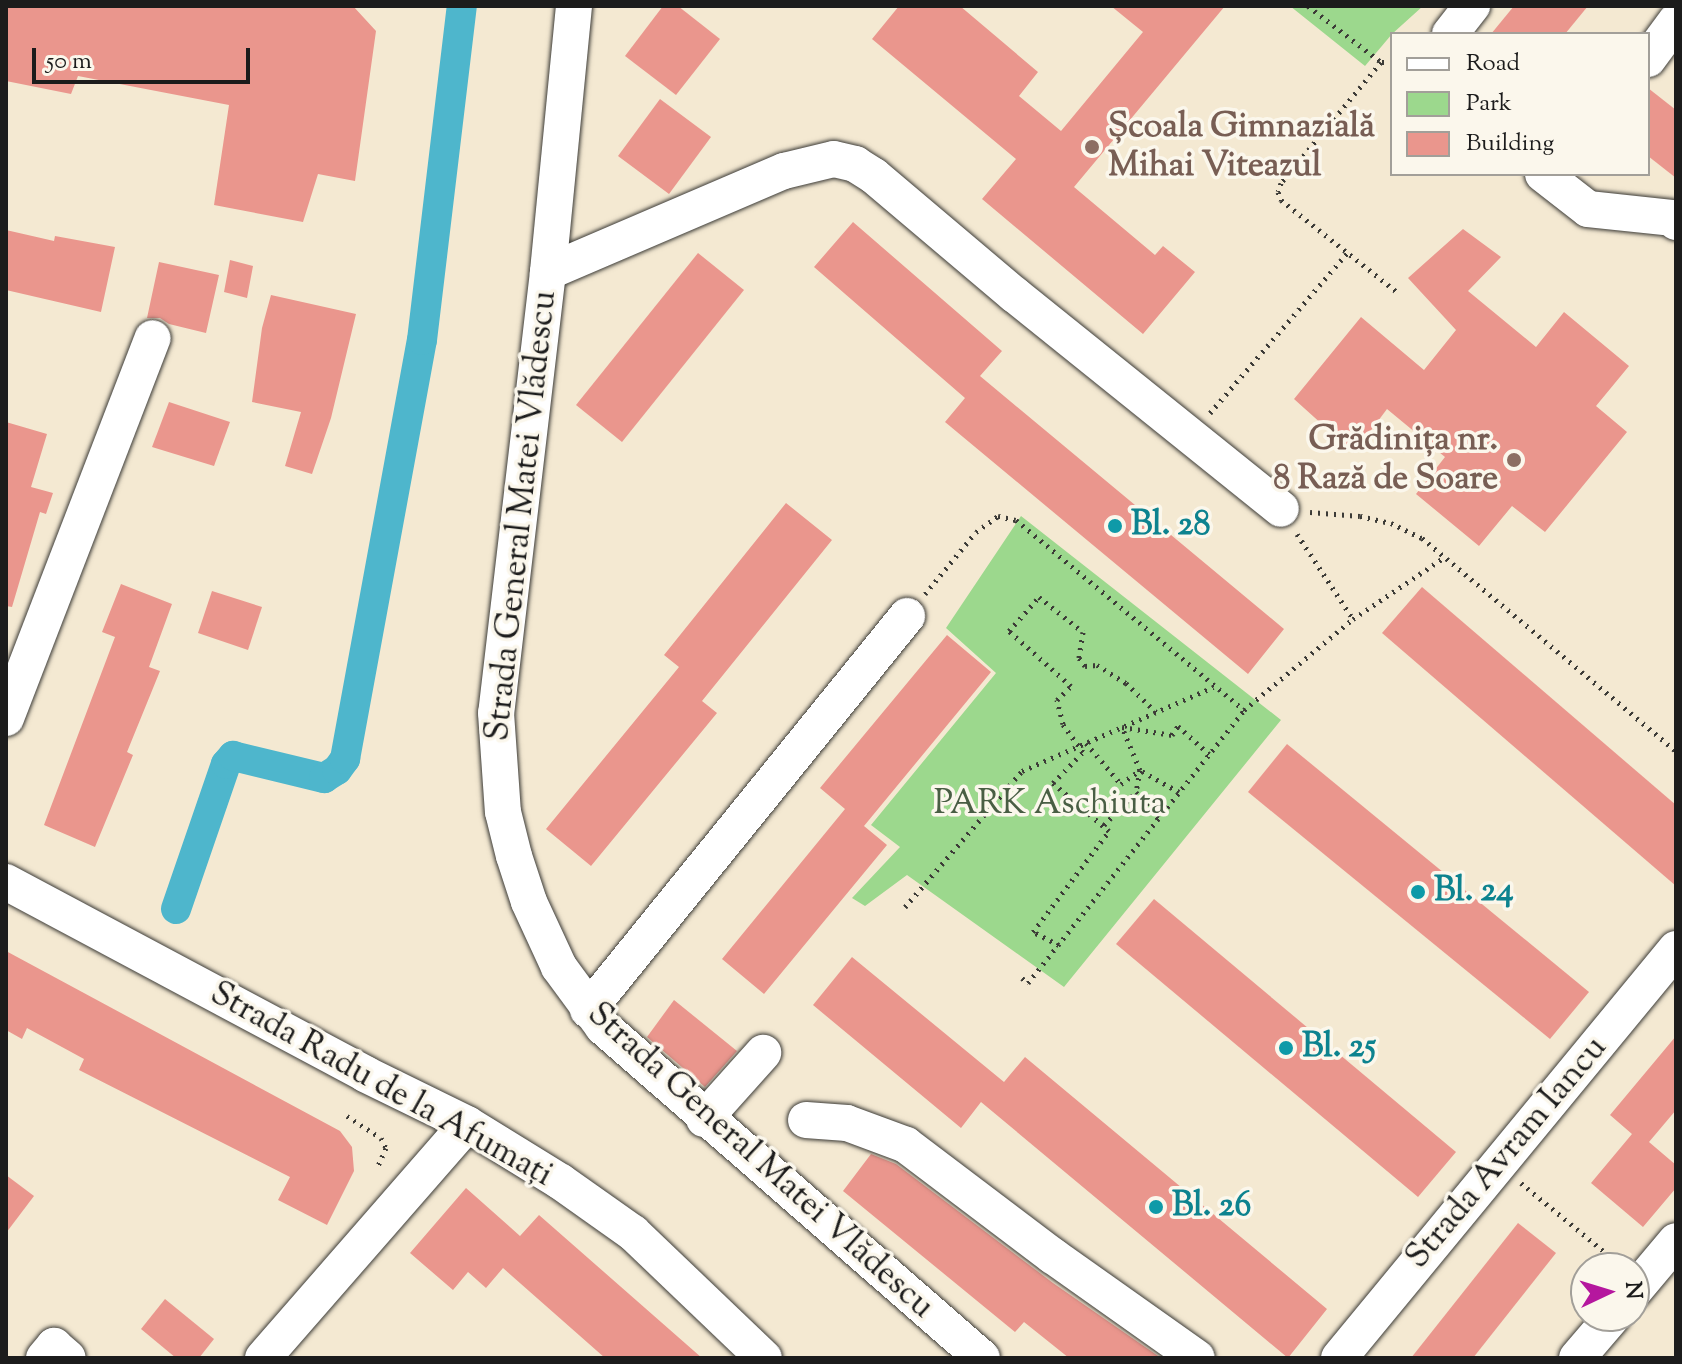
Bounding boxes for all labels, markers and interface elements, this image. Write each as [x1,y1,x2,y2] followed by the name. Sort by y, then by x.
[36,32,254,82] scale bar
[1390,32,1650,176] legend
[46,45,92,79] text: 50 m
[1466,47,1520,81] text: Road
[1466,87,1512,121] text: Park
[1108,107,1375,186] place label: Școala Gimnazială Mihai Viteazul
[1466,127,1554,161] text: Building
[1083,138,1101,156] marker: Școala Gimnazială Mihai Viteazul
[478,289,566,743] street label: Strada General Matei Vlădescu
[1273,420,1498,500] place label: Grădiniţa nr. 8 Rază de Soare
[1505,451,1523,469] marker: Grădiniţa nr. 8 Rază de Soare
[1131,506,1210,546] place label: Bl. 28
[1106,517,1124,535] marker: Bl. 28
[934,785,1166,825] park label: PARK Aschiuta
[1434,872,1514,912] place label: Bl. 24
[1409,883,1427,901] marker: Bl. 24
[203,974,559,1196] street label: Strada Radu de la Afumați
[578,994,942,1328] street label: Strada General Matei Vlădescu
[1302,1028,1376,1068] place label: Bl. 25
[1398,1028,1616,1278] street label: Strada Avram Iancu
[1277,1039,1295,1057] marker: Bl. 25
[1172,1187,1251,1227] place label: Bl. 26
[1147,1198,1165,1216] marker: Bl. 26
[1570,1252,1650,1332] north arrow
[1615,1281,1649,1300] text: N

